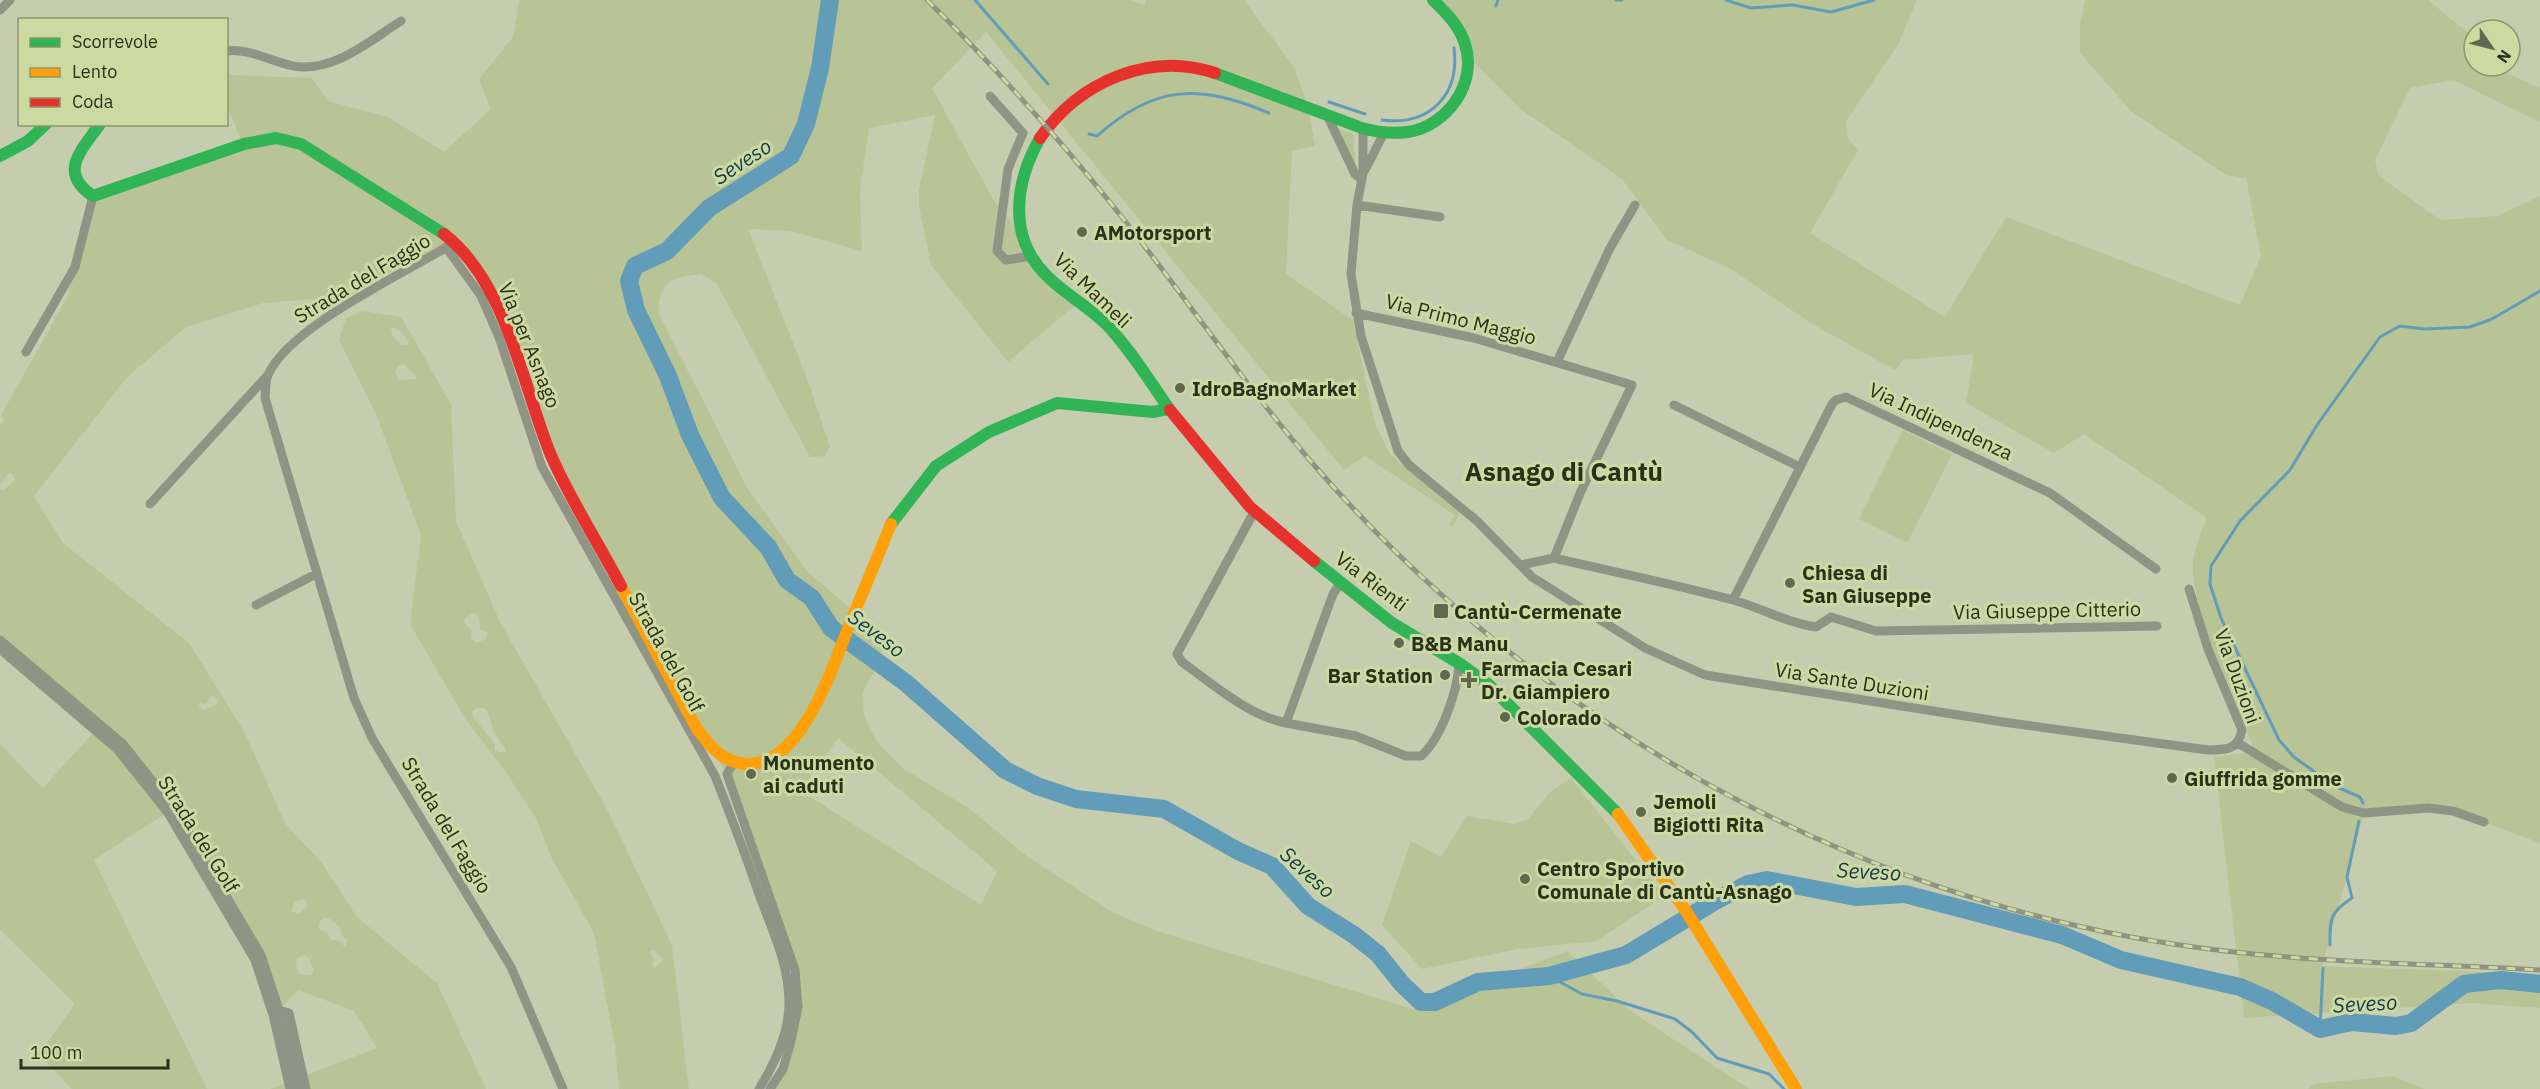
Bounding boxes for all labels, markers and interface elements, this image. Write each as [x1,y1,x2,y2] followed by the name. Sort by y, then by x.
[18,18,228,126] legend
[2462,18,2522,78] north arrow
[72,30,158,53] text: Scorrevole
[2493,46,2516,67] text: N
[72,60,117,83] text: Lento
[72,90,114,113] text: Coda
[707,132,777,190] water label: Seveso
[1094,219,1212,246] place label: AMotorsport
[1075,225,1089,239] marker: AMotorsport
[289,227,435,329] street label: Strada del Faggio
[1048,246,1138,334] street label: Via Mameli
[492,278,568,412] street label: Via per Asnago
[1383,287,1539,351] street label: Via Primo Maggio
[1192,375,1357,402] place label: IdroBagnoMarket
[1864,376,2018,466] street label: Via Indipendenza
[1173,381,1187,395] marker: IdroBagnoMarket
[1465,454,1663,488] district label: Asnago di Cantù
[1330,545,1414,617] street label: Via Rienti
[1802,559,1931,609] place label: Chiesa di San Giuseppe
[1783,576,1797,590] marker: Chiesa di San Giuseppe
[623,587,711,717] street label: Strada del Golf
[1953,595,2141,625] street label: Via Giuseppe Citterio
[1454,598,1622,625] place label: Cantù-Cermenate
[843,602,911,664] water label: Seveso
[1432,602,1450,620] marker: Cantù-Cermenate
[2208,625,2268,727] street label: Via Duzioni
[1411,630,1508,657] place label: B&B Manu
[1392,636,1406,650] marker: B&B Manu
[1481,655,1632,705] place label: Farmacia Cesari Dr. Giampiero
[1773,656,1931,706] street label: Via Sante Duzioni
[1328,662,1433,689] place label: Bar Station
[1438,668,1452,682] marker: Bar Station
[1462,673,1476,687] marker: Farmacia Cesari Dr. Giampiero
[1517,704,1601,731] place label: Colorado
[1498,710,1512,724] marker: Colorado
[763,749,874,799] place label: Monumento ai caduti
[396,752,498,898] street label: Strada del Faggio
[2184,765,2342,792] place label: Giuffrida gomme
[744,767,758,781] marker: Monumento ai caduti
[152,770,246,898] street label: Strada del Golf
[2165,771,2179,785] marker: Giuffrida gomme
[1653,788,1764,838] place label: Jemoli Bigiotti Rita
[1634,805,1648,819] marker: Jemoli Bigiotti Rita
[1275,840,1341,904] water label: Seveso
[1537,855,1792,905] place label: Centro Sportivo Comunale di Cantù-Asnago
[1836,855,1902,887] water label: Seveso
[1518,872,1532,886] marker: Centro Sportivo Comunale di Cantù-Asnago
[2332,987,2398,1019] water label: Seveso
[21,1032,168,1070] scale bar
[30,1041,82,1064] text: 100 m

